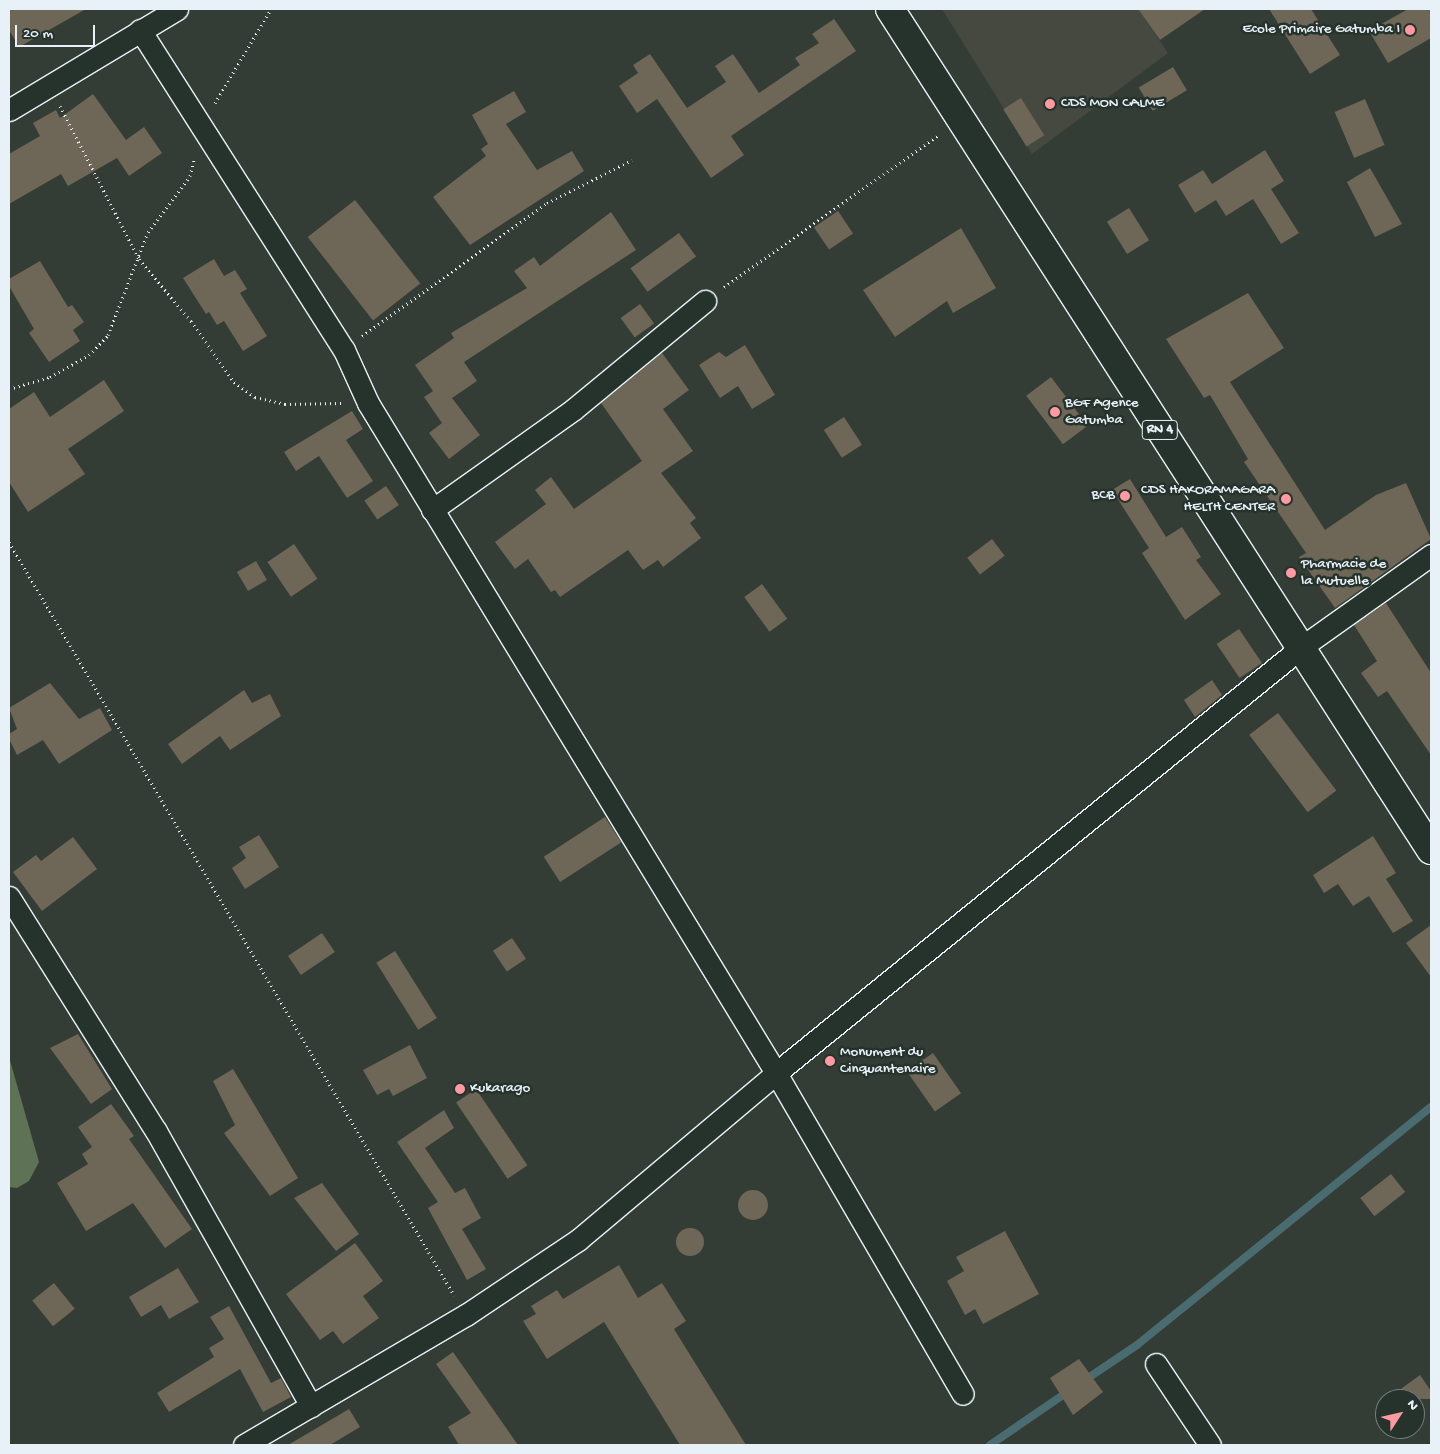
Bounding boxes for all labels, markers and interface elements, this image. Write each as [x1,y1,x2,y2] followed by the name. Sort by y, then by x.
[18,15,98,47] scale bar
[1242,21,1400,39] place label: Ecole Primaire Gatumba I
[1404,24,1416,36] marker: Ecole Primaire Gatumba I
[23,25,53,43] text: 20 m
[1061,95,1164,113] place label: CDS MON CALME
[1043,97,1057,111] marker: CDS MON CALME
[1065,394,1138,429] place label: BGF Agence Gatumba
[1049,406,1061,418] marker: BGF Agence Gatumba
[1141,418,1179,442] road number: RN 4
[1141,481,1275,516] place label: CDS HAKORAMAGARA HELTH CENTER
[1092,487,1115,505] place label: BCB
[1119,490,1131,502] marker: BCB
[1279,492,1293,506] marker: CDS HAKORAMAGARA HELTH CENTER
[1301,555,1386,590] place label: Pharmacie de la Mutuelle
[1285,567,1297,579] marker: Pharmacie de la Mutuelle
[840,1043,936,1078] place label: Monument du Cinquantenaire
[824,1055,836,1067] marker: Monument du Cinquantenaire
[470,1080,530,1098] place label: Kukarago
[454,1083,466,1095] marker: Kukarago
[1375,1389,1425,1439] north arrow
[1402,1397,1421,1414] text: N

